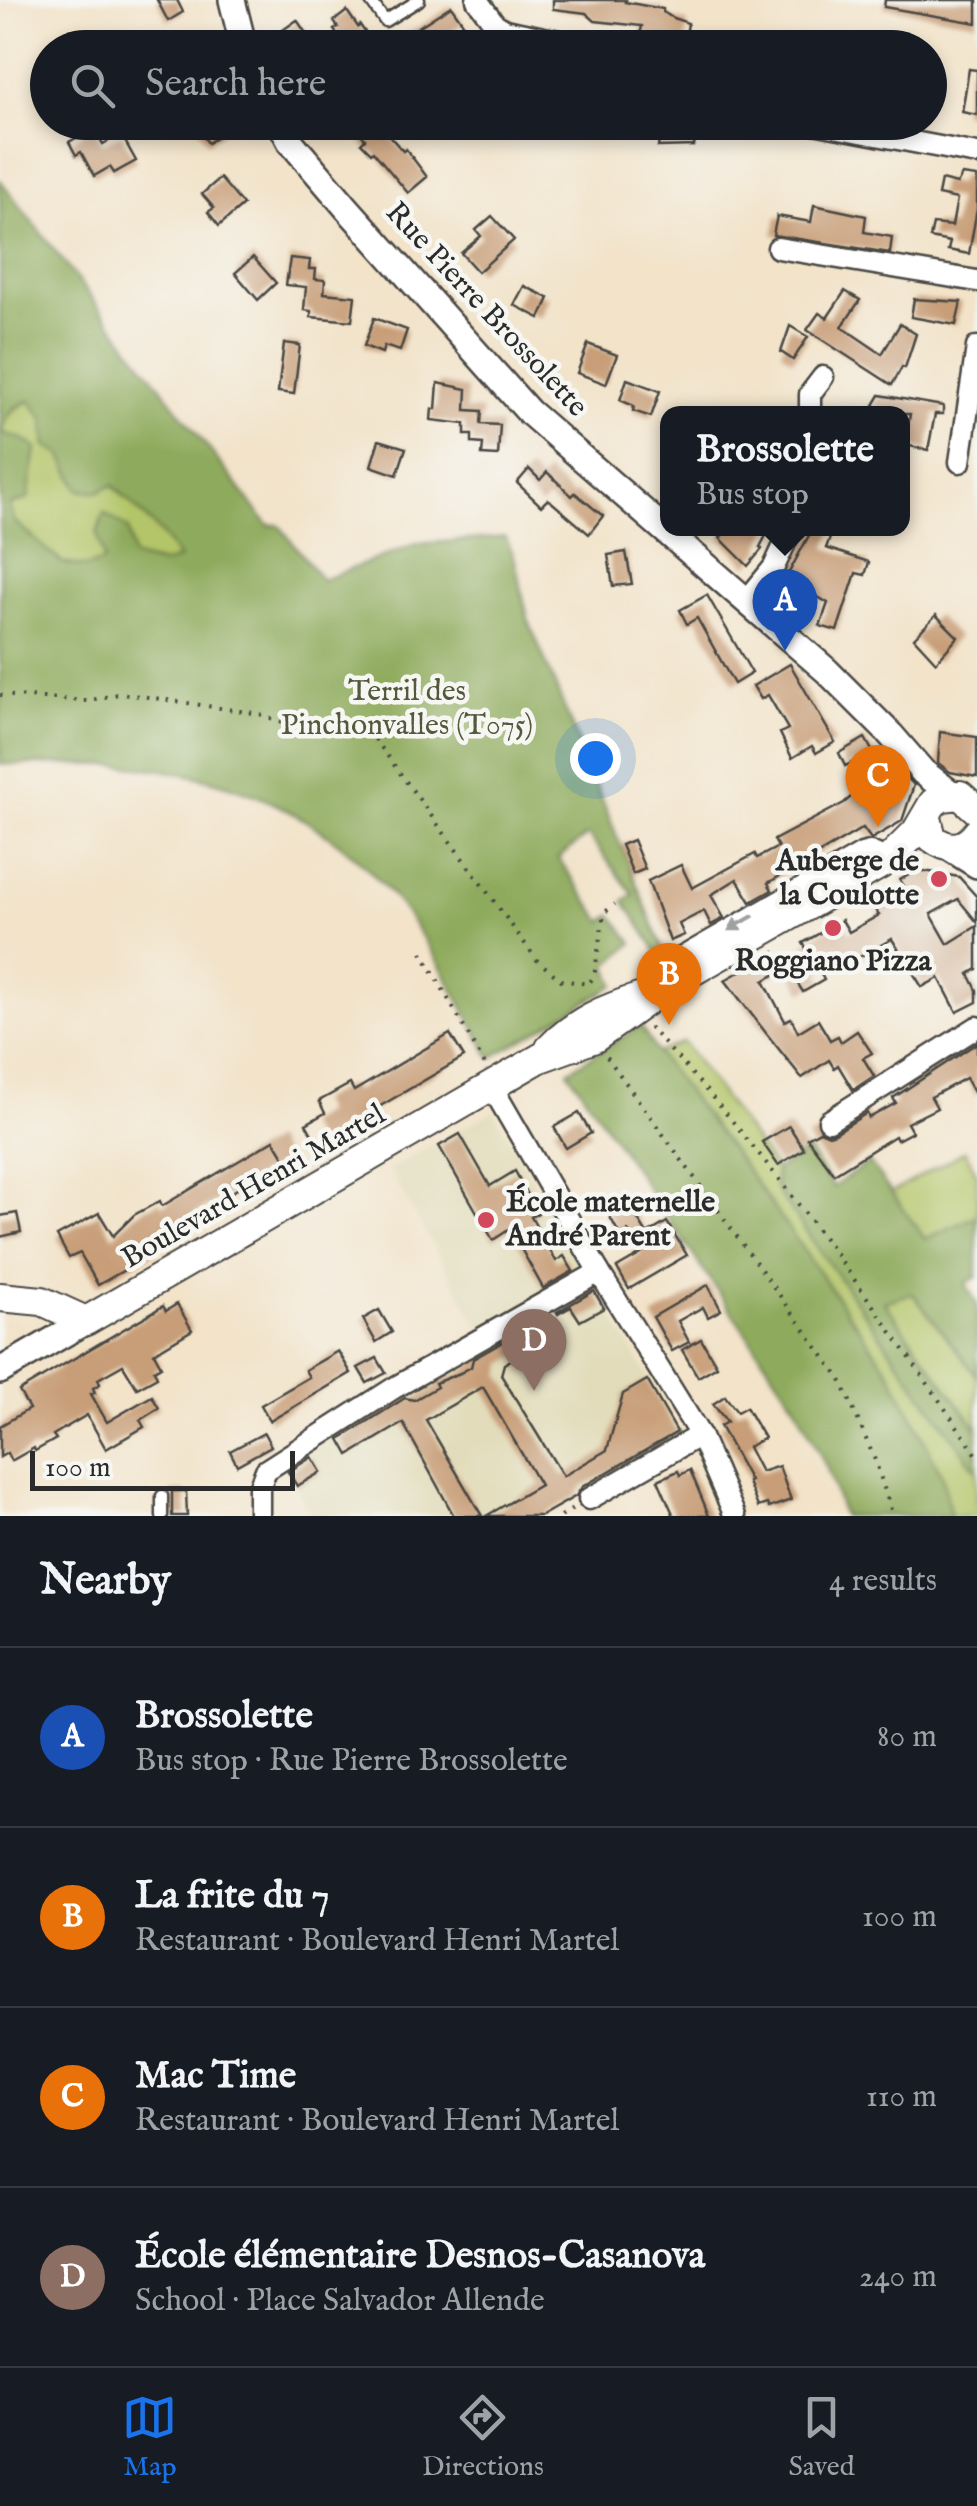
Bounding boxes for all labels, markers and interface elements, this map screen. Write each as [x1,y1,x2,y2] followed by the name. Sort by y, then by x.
[30,30,947,140] search box
[65,58,120,113] icon: search
[145,61,326,109] text: Search here
[377,195,595,425] street label: Rue Pierre Brossolette
[660,406,910,536] popup
[696,427,874,475] text: Brossolette
[696,475,809,516] text: Bus stop
[752,568,818,651] pin: A
[281,673,533,745] park label: Terril des Pinchonvalles (T075)
[570,733,621,784] your location
[846,744,910,827] pin: C
[775,843,919,915] place label: Auberge de la Coulotte
[928,868,950,890] marker: Auberge de la Coulotte
[727,915,756,932] one-way arrow
[822,917,844,939] marker: Roggiano Pizza
[636,942,702,1025] pin: B
[734,943,933,981] place label: Roggiano Pizza
[115,1096,393,1278] street label: Boulevard Henri Martel
[505,1182,715,1256] place label: École maternelle André Parent
[475,1209,497,1231] marker: École maternelle André Parent
[502,1308,566,1391] pin: D
[30,1446,295,1490] scale bar
[45,1451,111,1486] text: 100 m
[40,1555,171,1608] text: Nearby
[829,1561,937,1602] text: 4 results
[135,1693,313,1741] text: Brossolette
[62,1717,83,1758] text: A
[877,1717,937,1758] text: 80 m
[135,1741,568,1782] text: Bus stop · Rue Pierre Brossolette
[135,1873,329,1921] text: La frite du 7
[62,1897,83,1938] text: B
[862,1897,937,1938] text: 100 m
[135,1921,619,1962] text: Restaurant · Boulevard Henri Martel
[135,2053,296,2101] text: Mac Time
[61,2077,84,2118] text: C
[866,2077,937,2118] text: 110 m
[135,2101,619,2142] text: Restaurant · Boulevard Henri Martel
[135,2233,705,2281] text: École élémentaire Desnos-Casanova
[60,2257,85,2298] text: D
[859,2257,937,2298] text: 240 m
[135,2281,545,2322] text: School · Place Salvador Allende
[122,2390,177,2485] tab: Map
[422,2390,544,2485] tab: Directions
[788,2390,855,2485] tab: Saved

